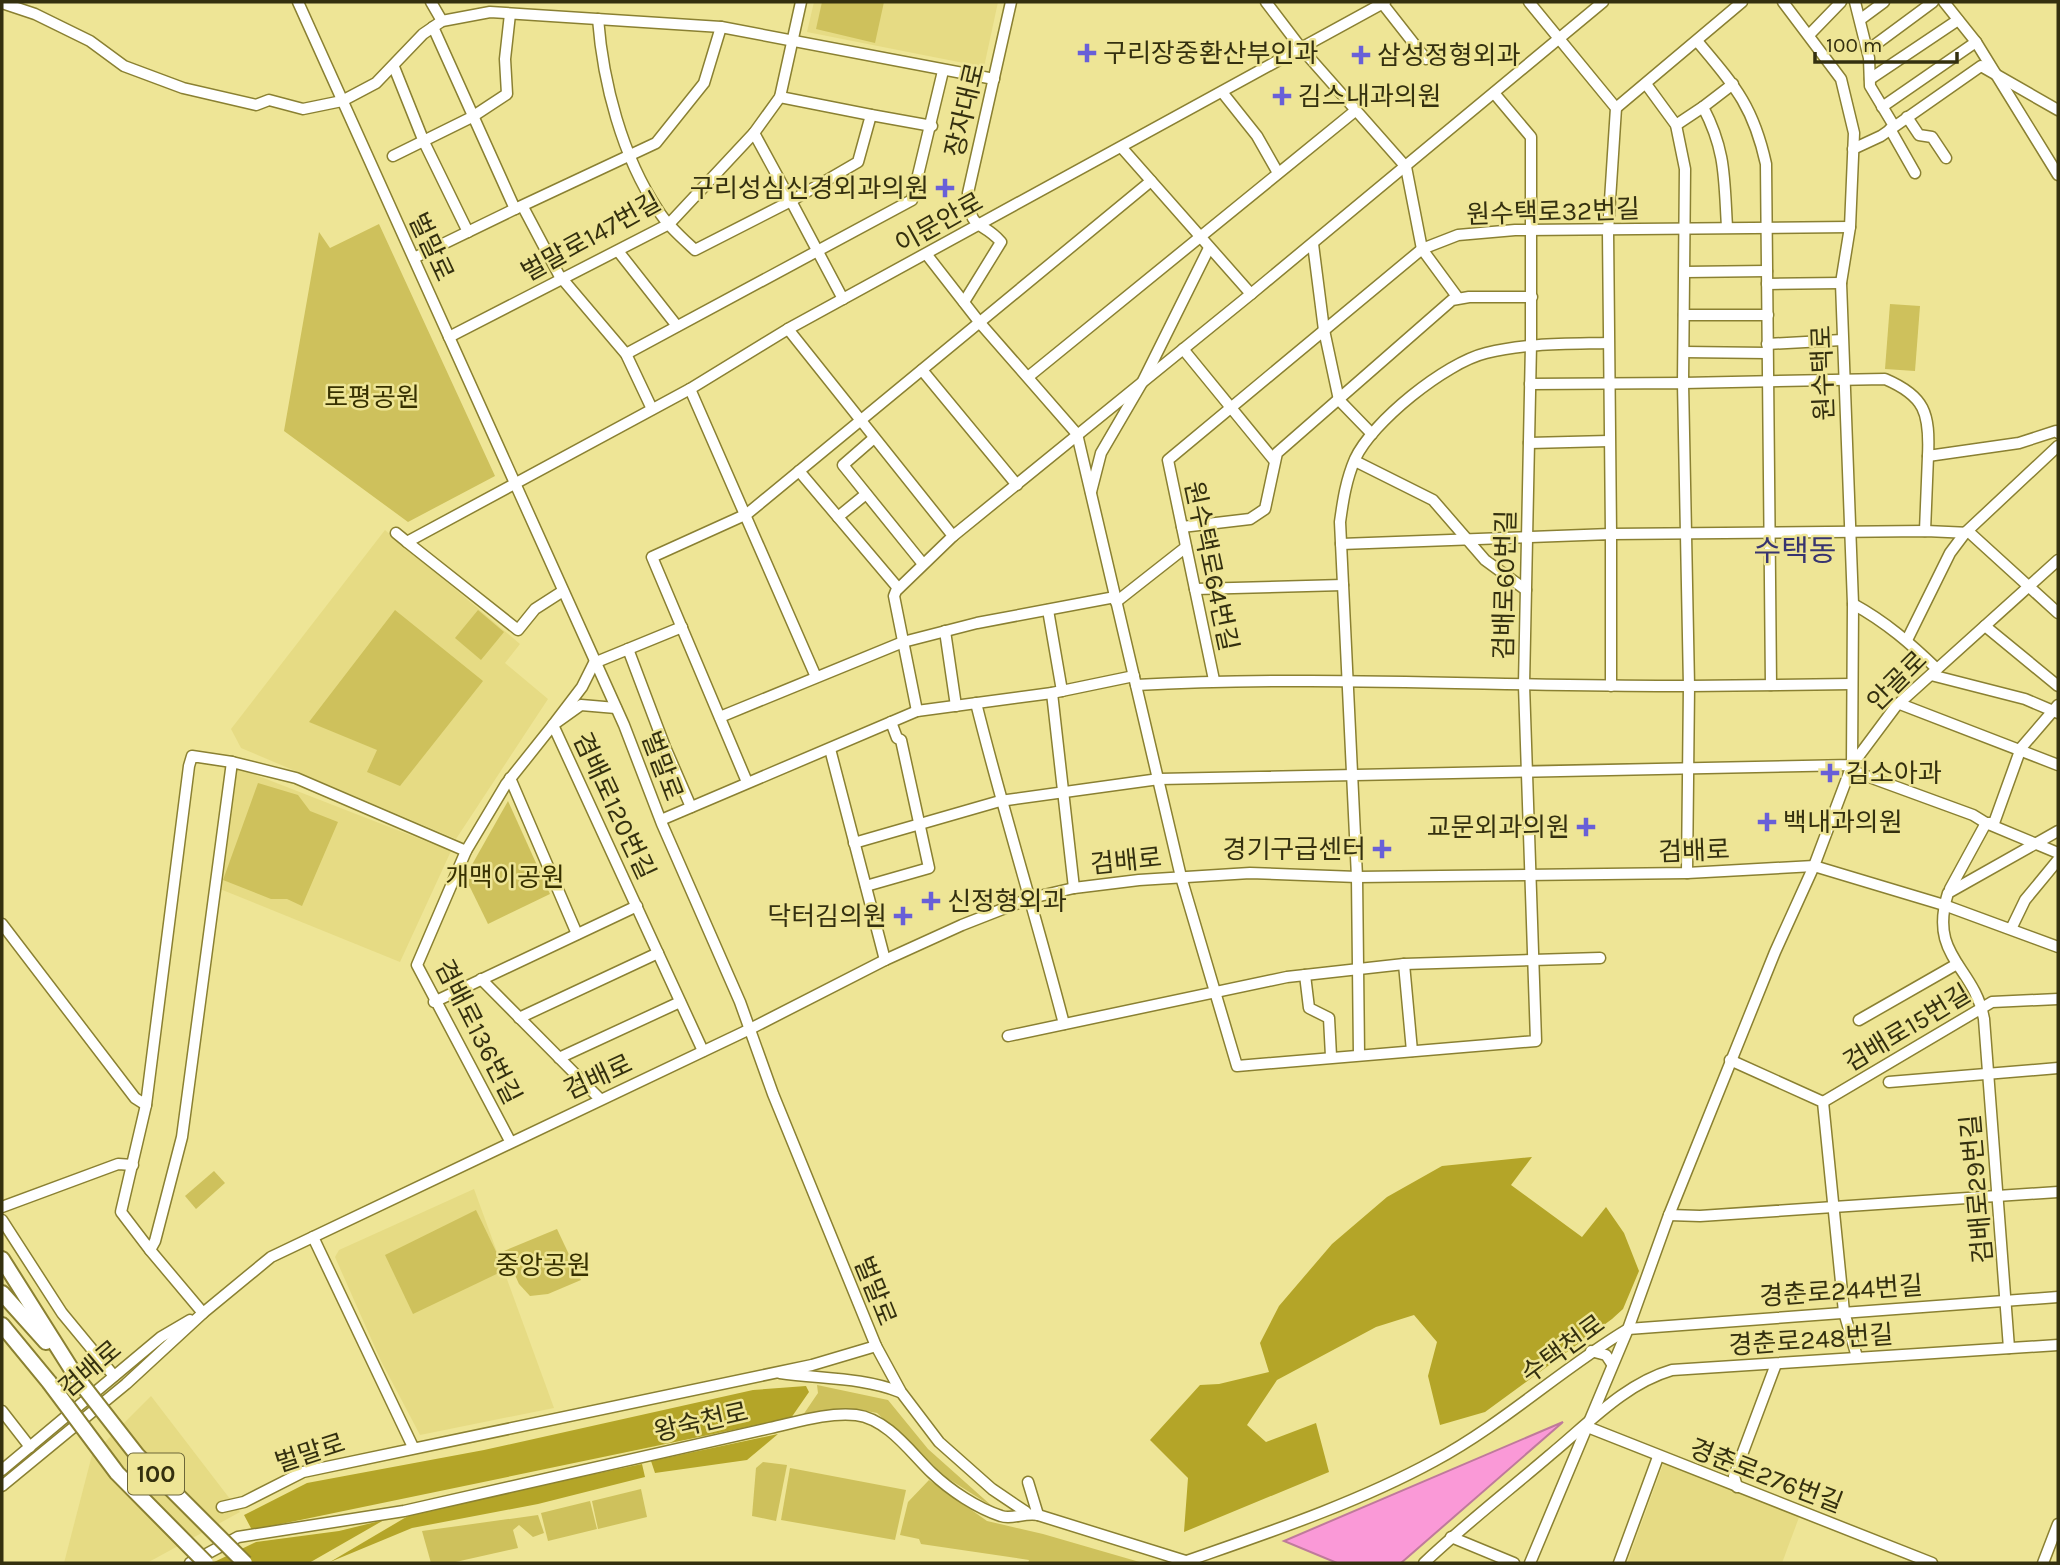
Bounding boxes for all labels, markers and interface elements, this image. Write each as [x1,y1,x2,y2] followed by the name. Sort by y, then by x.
[1815,21,1957,65] scale bar
[1826,33,1883,57] text: 100 m
[1103,38,1318,69] place label: 구리장중환산부인과
[1377,40,1521,71] place label: 삼성정형외과
[1077,43,1097,63] marker: 구리장중환산부인과
[1351,45,1371,65] marker: 삼성정형외과
[939,60,991,160] street label: 장자대로
[1298,81,1442,112] place label: 김스내과의원
[1272,86,1292,106] marker: 김스내과의원
[690,173,929,204] place label: 구리성심신경외과의원
[935,178,955,198] marker: 구리성심신경외과의원
[516,186,666,288] street label: 벌말로147번길
[890,186,988,260] street label: 이문안로
[1466,193,1640,231] street label: 원수택로32번길
[402,208,460,286] street label: 벌말로
[1806,325,1840,421] street label: 원수택로
[324,382,420,413] park label: 토평공원
[1178,478,1244,654] street label: 원수택로64번길
[1488,510,1522,660] street label: 검배로60번길
[1754,533,1836,569] district label: 수택동
[1861,645,1933,717] street label: 안골로
[635,727,689,805] street label: 벌말로
[566,728,662,884] street label: 겸배로120번길
[1846,758,1942,789] place label: 김소아과
[1820,763,1840,783] marker: 김소아과
[1783,807,1903,838] place label: 백내과의원
[1426,812,1570,843] place label: 교문외과의원
[1757,812,1777,832] marker: 백내과의원
[1576,817,1596,837] marker: 교문외과의원
[1222,834,1366,865] place label: 경기구급센터
[1658,834,1730,868] street label: 검배로
[1372,839,1392,859] marker: 경기구급센터
[1089,842,1163,880] street label: 검배로
[445,862,565,893] park label: 개맥이공원
[947,886,1067,917] place label: 신정형외과
[921,891,941,911] marker: 신정형외과
[767,901,887,932] place label: 닥터김의원
[893,906,913,926] marker: 닥터김의원
[428,954,528,1110] street label: 겸배로136번길
[1838,978,1976,1078] street label: 검배로15번길
[559,1048,637,1106] street label: 검배로
[1955,1113,1999,1265] street label: 검배로29번길
[495,1250,591,1281] park label: 중앙공원
[847,1252,903,1330] street label: 벌말로
[1758,1270,1924,1312] street label: 경춘로244번길
[1515,1308,1611,1390] street label: 수택천로
[1728,1319,1894,1361] street label: 경춘로248번길
[53,1334,127,1404] street label: 검배로
[651,1396,751,1448] street label: 왕숙천로
[271,1427,349,1479] street label: 벌말로
[1685,1433,1847,1519] street label: 경춘로276번길
[128,1454,184,1494] road number: 100

